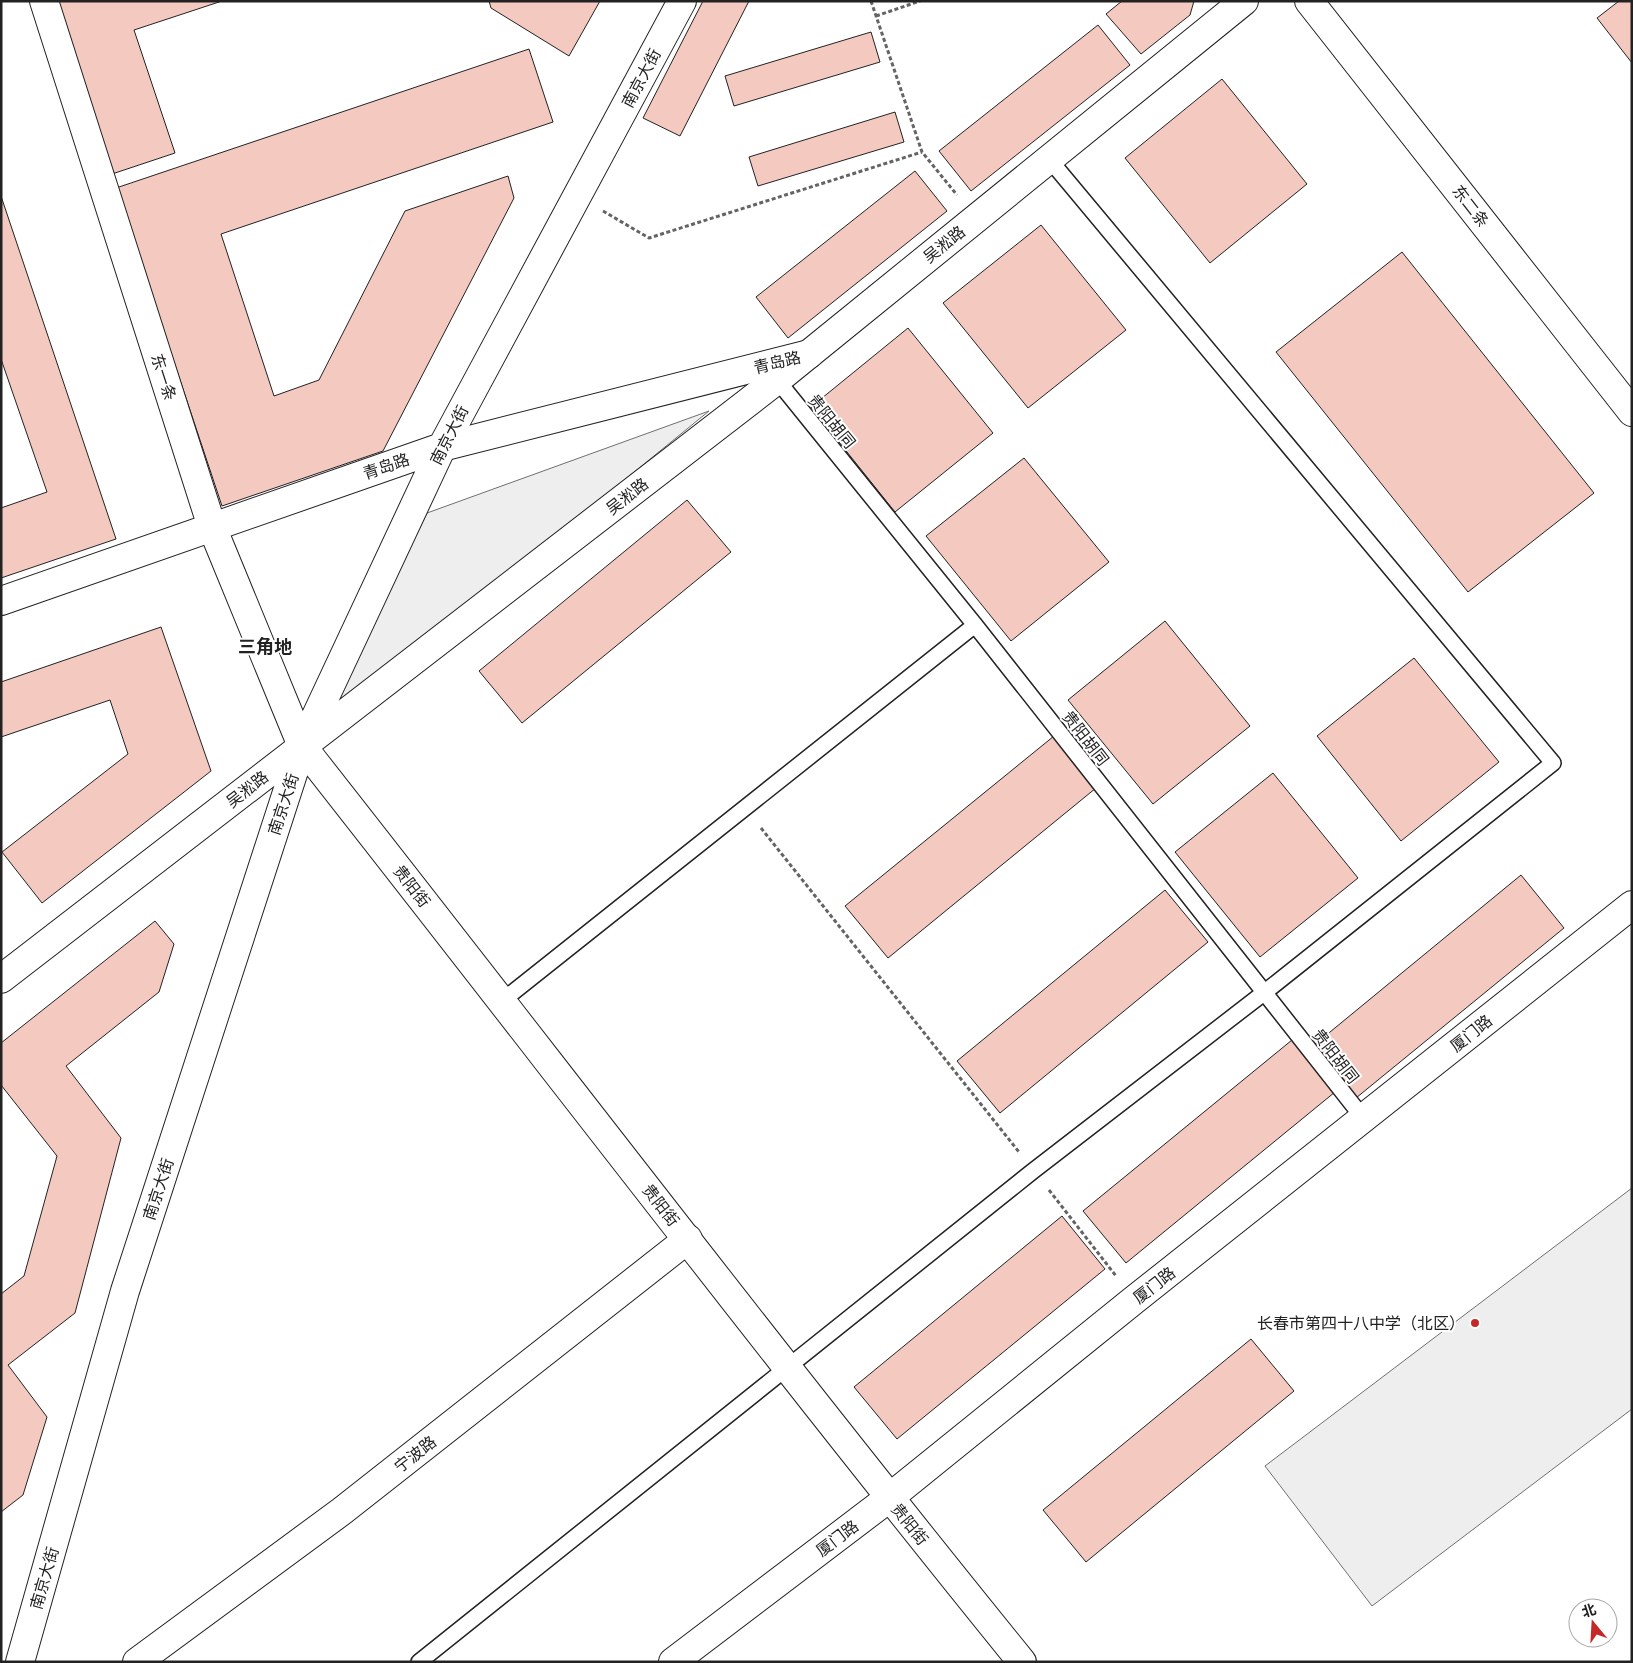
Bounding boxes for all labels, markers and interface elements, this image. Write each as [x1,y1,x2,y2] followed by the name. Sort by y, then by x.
[617,45,665,111] street label: 南京大街
[1448,181,1494,231] street label: 东二条
[919,221,969,267] street label: 吴淞路
[751,346,803,378] street label: 青岛路
[147,351,181,403] street label: 东一条
[804,390,860,452] street label: 贵阳胡同
[426,402,472,468] street label: 南京大街
[360,449,412,483] street label: 青岛路
[602,473,652,519] street label: 吴淞路
[238,636,292,657] district label: 三角地
[1058,707,1114,769] street label: 贵阳胡同
[222,766,272,812] street label: 吴淞路
[264,770,302,838] street label: 南京大街
[389,861,435,911] street label: 贵阳街
[1446,1010,1496,1056] street label: 厦门路
[1308,1025,1364,1087] street label: 贵阳胡同
[139,1155,177,1223] street label: 南京大街
[638,1180,684,1230] street label: 贵阳街
[1129,1262,1179,1308] street label: 厦门路
[1257,1313,1465,1333] place label: 长春市第四十八中学（北区）
[1469,1317,1481,1329] marker: 长春市第四十八中学（北区）
[390,1431,440,1477] street label: 宁波路
[887,1499,933,1549] street label: 贵阳街
[812,1516,862,1560] street label: 厦门路
[26,1544,62,1612] street label: 南京大街
[1568,1598,1618,1648] north arrow
[1580,1600,1598,1620] text: 北

